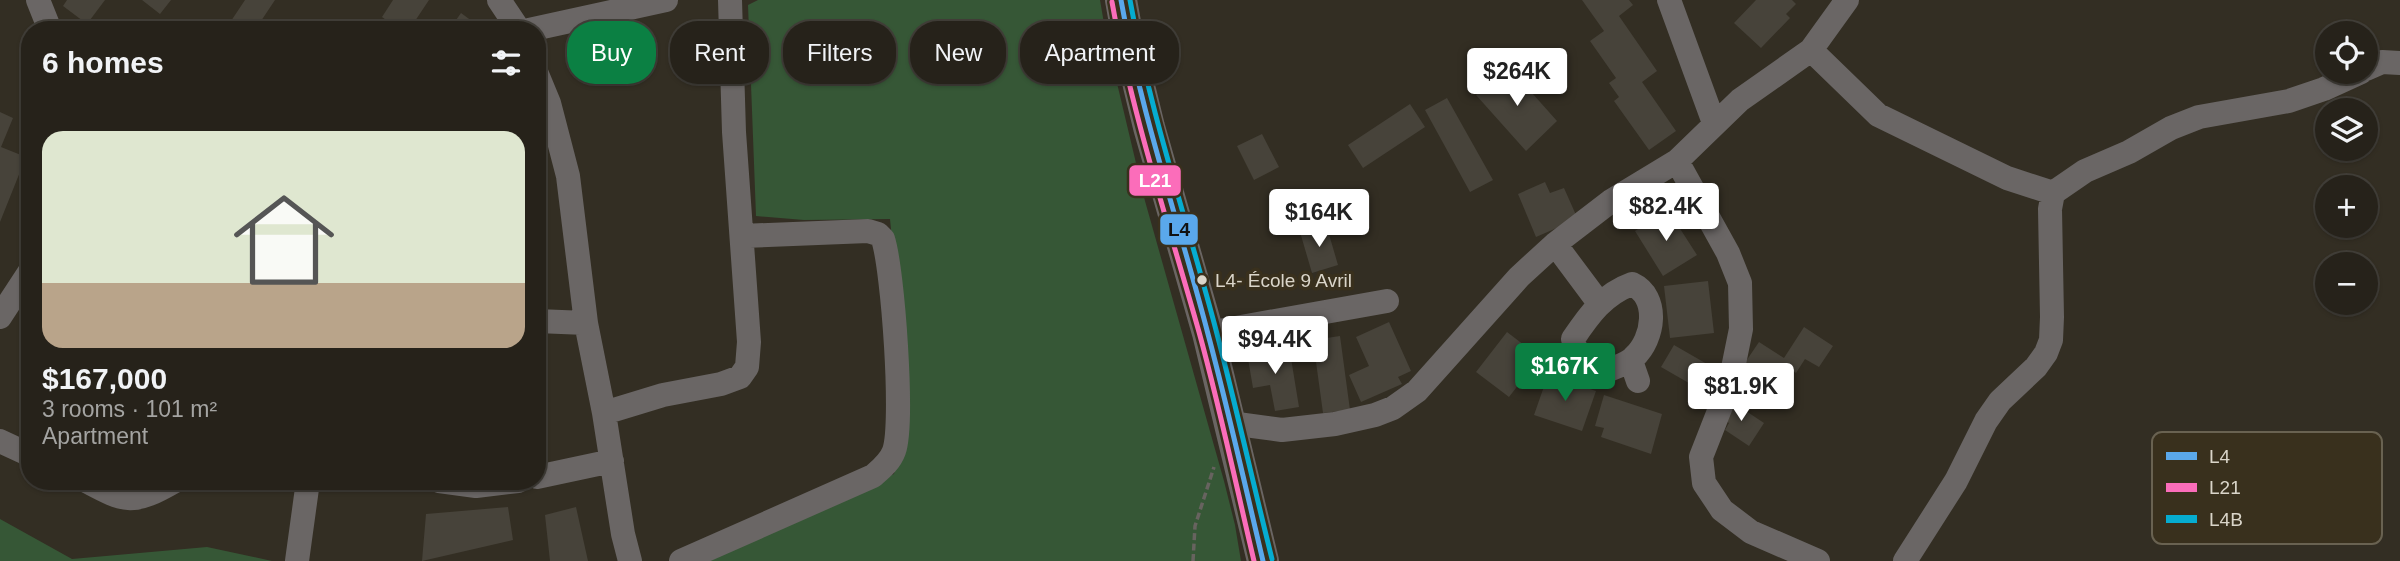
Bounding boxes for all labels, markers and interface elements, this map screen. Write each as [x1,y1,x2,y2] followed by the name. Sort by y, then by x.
[567,21,656,84] chip: Buy
[670,21,769,84] chip: Rent
[783,21,896,84] chip: Filters
[910,21,1006,84] chip: New
[1020,21,1179,84] chip: Apartment
[2315,21,2378,315] map controls
[2315,21,2378,84] button: locate
[487,44,525,82] icon: filters
[42,46,164,79] text: 6 homes
[1468,48,1566,108] pin: $264K
[1483,58,1551,84] text: $264K
[2315,98,2378,161] button: layers
[1128,164,1182,197] line badge: L21
[1139,170,1172,191] text: L21
[2315,175,2378,238] button: +
[221,177,347,303] icon: home
[1609,184,1723,243] pin: $82.4K
[1270,190,1368,249] pin: $164K
[1629,193,1703,219] text: $82.4K
[1285,199,1353,225] text: $164K
[1159,213,1199,246] line badge: L4
[1168,219,1191,240] text: L4
[2315,252,2378,315] button: −
[1215,270,1352,291] place label: L4- École 9 Avril
[1195,273,1209,287] marker: L4- École 9 Avril
[1218,316,1332,376] pin: $94.4K
[1238,326,1312,352] text: $94.4K
[1516,344,1614,403] pin: $167K
[1531,353,1599,379] text: $167K
[42,362,167,395] text: $167,000
[1684,364,1798,423] pin: $81.9K
[1704,373,1778,399] text: $81.9K
[42,396,217,422] text: 3 rooms · 101 m²
[42,423,148,449] text: Apartment
[2152,432,2382,544] legend
[2209,446,2231,467] text: L4
[2209,477,2241,498] text: L21
[2209,509,2243,530] text: L4B

